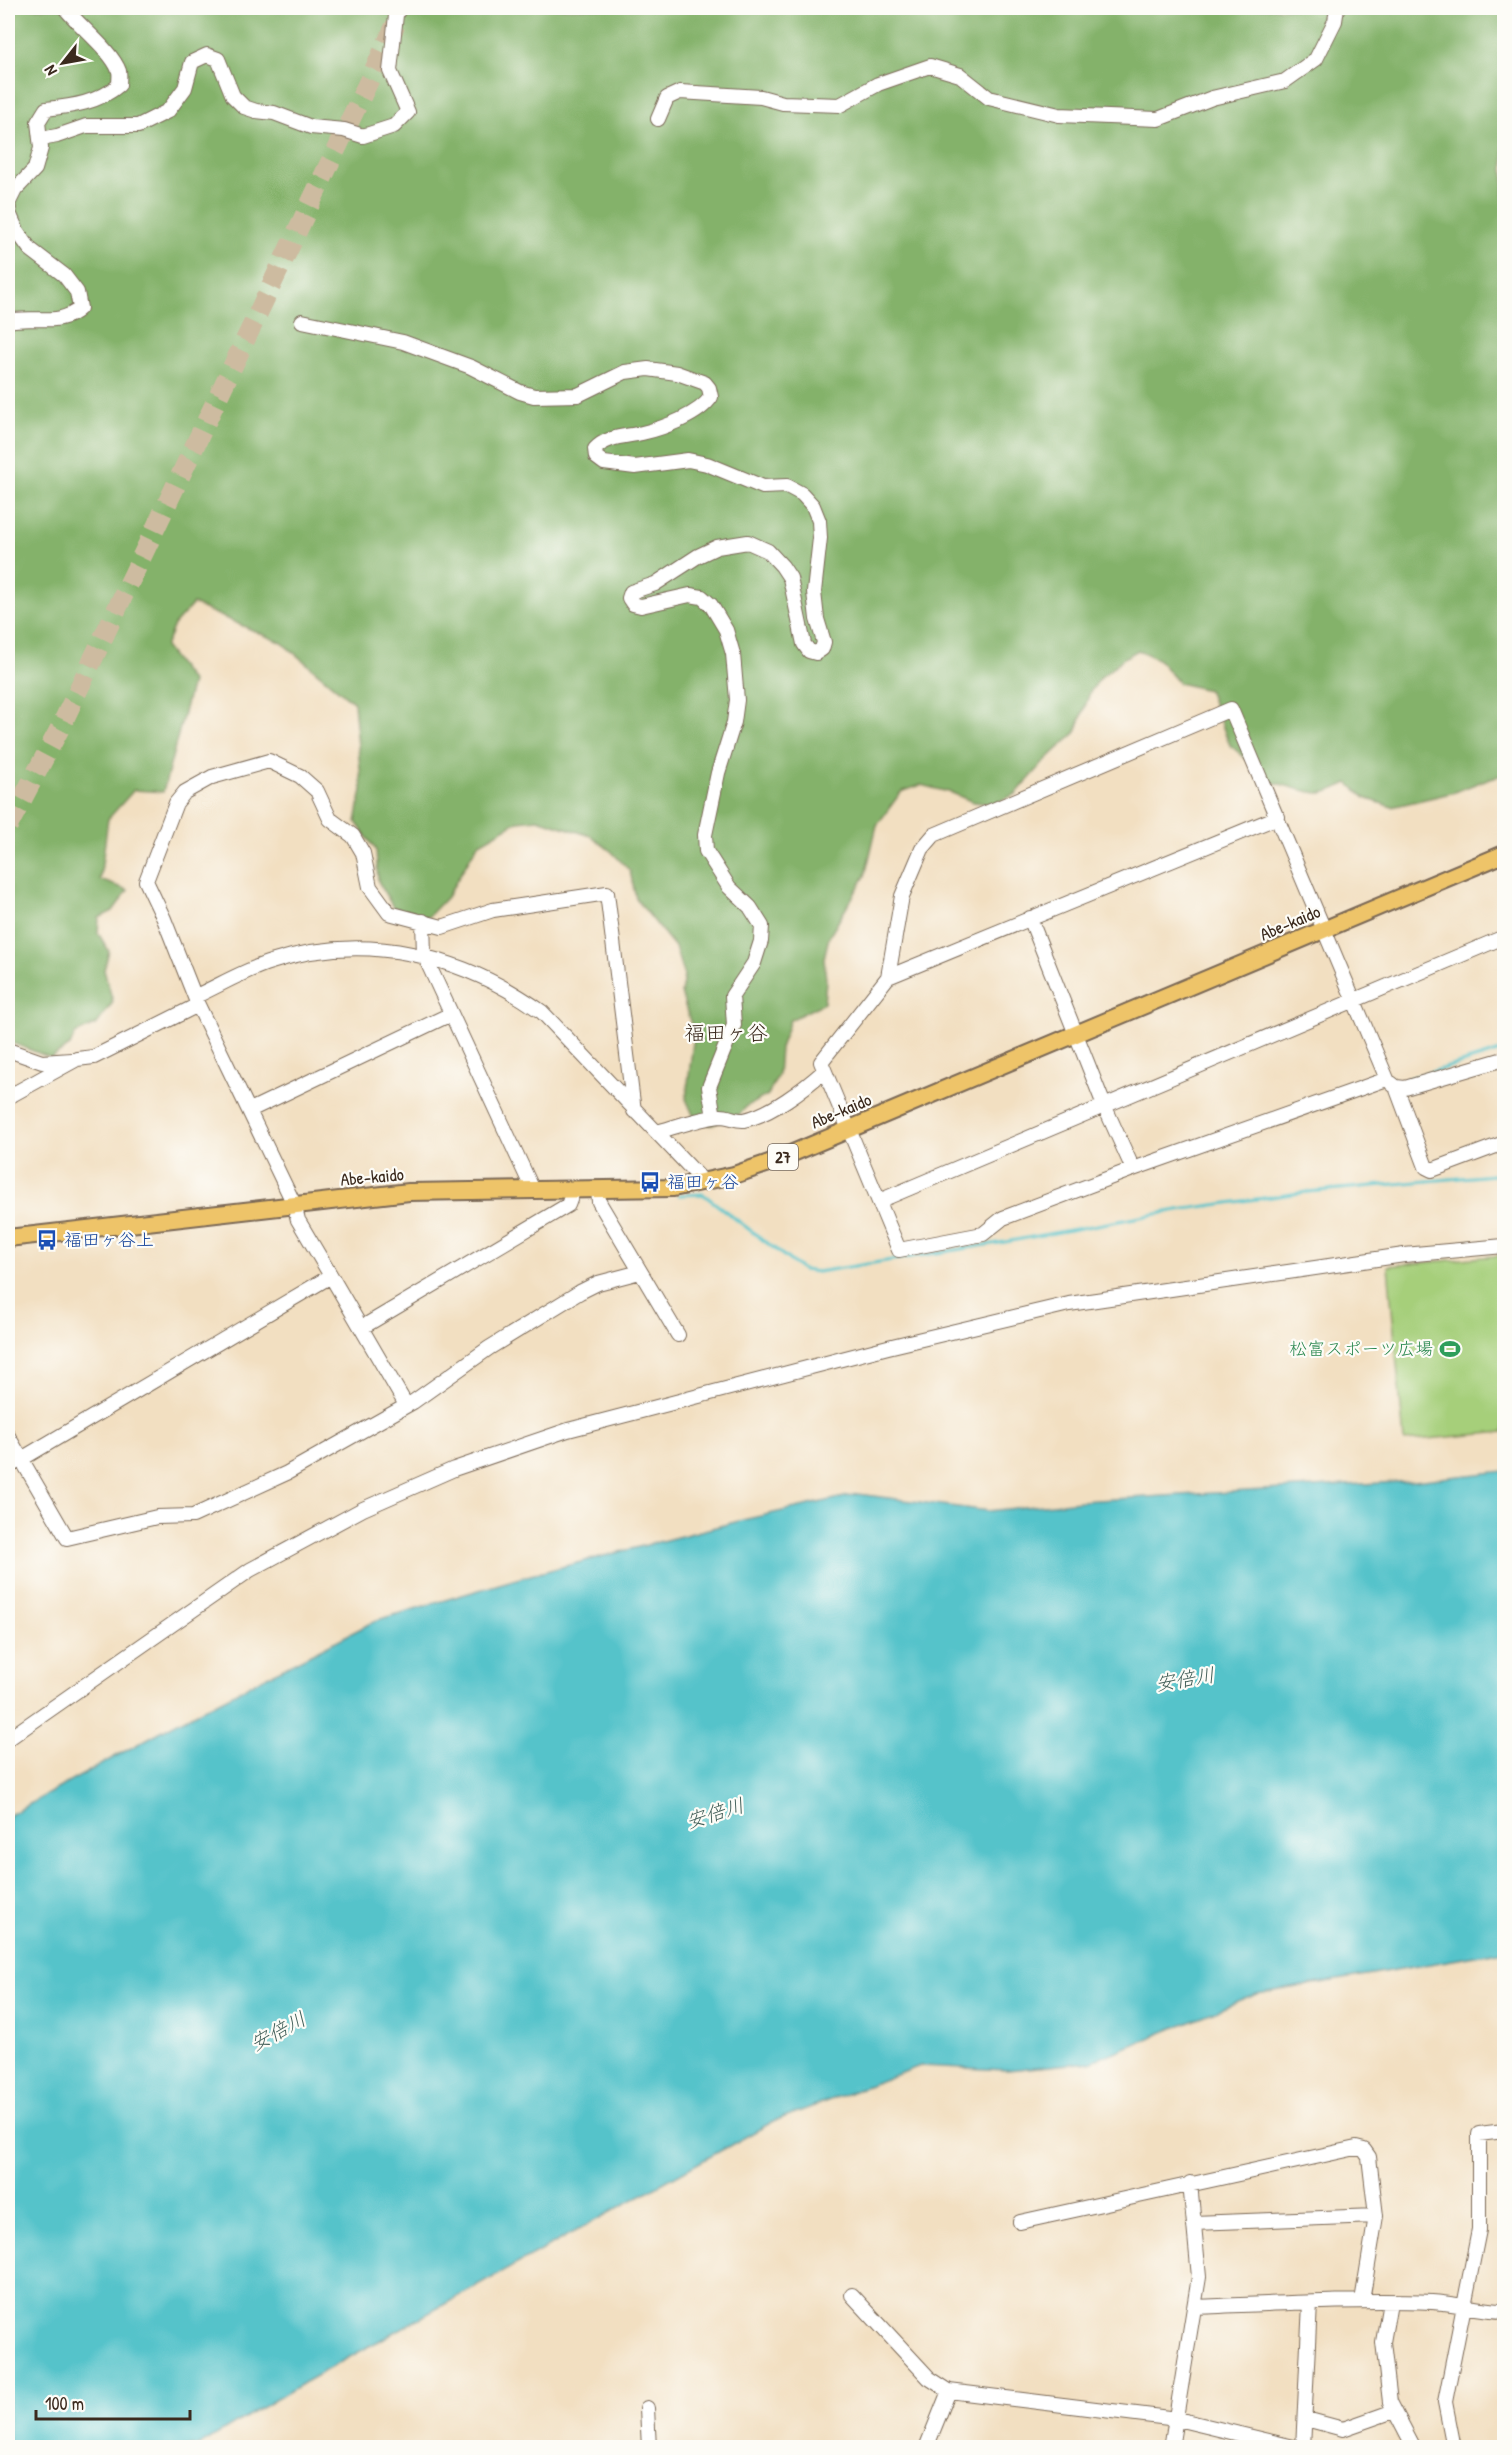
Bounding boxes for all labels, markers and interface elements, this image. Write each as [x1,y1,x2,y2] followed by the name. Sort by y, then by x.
[33,33,93,93] north arrow
[38,61,62,80] text: N
[1256,899,1324,946] street label: Abe-kaido
[684,1018,768,1047] district label: 福田ヶ谷
[807,1087,875,1134] street label: Abe-kaido
[768,1144,798,1170] road number: 27
[339,1161,405,1192] street label: Abe-kaido
[667,1169,739,1194] place label: 福田ヶ谷
[638,1170,662,1194] bus stop icon: 福田ヶ谷
[64,1227,154,1252] place label: 福田ヶ谷上
[35,1228,59,1252] bus stop icon: 福田ヶ谷上
[1289,1336,1433,1361] place label: 松富スポーツ広場
[1438,1337,1462,1361] sports icon: 松富スポーツ広場
[1153,1660,1217,1697] water label: 安倍川
[682,1791,747,1834] water label: 安倍川
[245,2005,311,2057] water label: 安倍川
[36,2383,190,2421] scale bar
[45,2391,84,2416] text: 100 m

